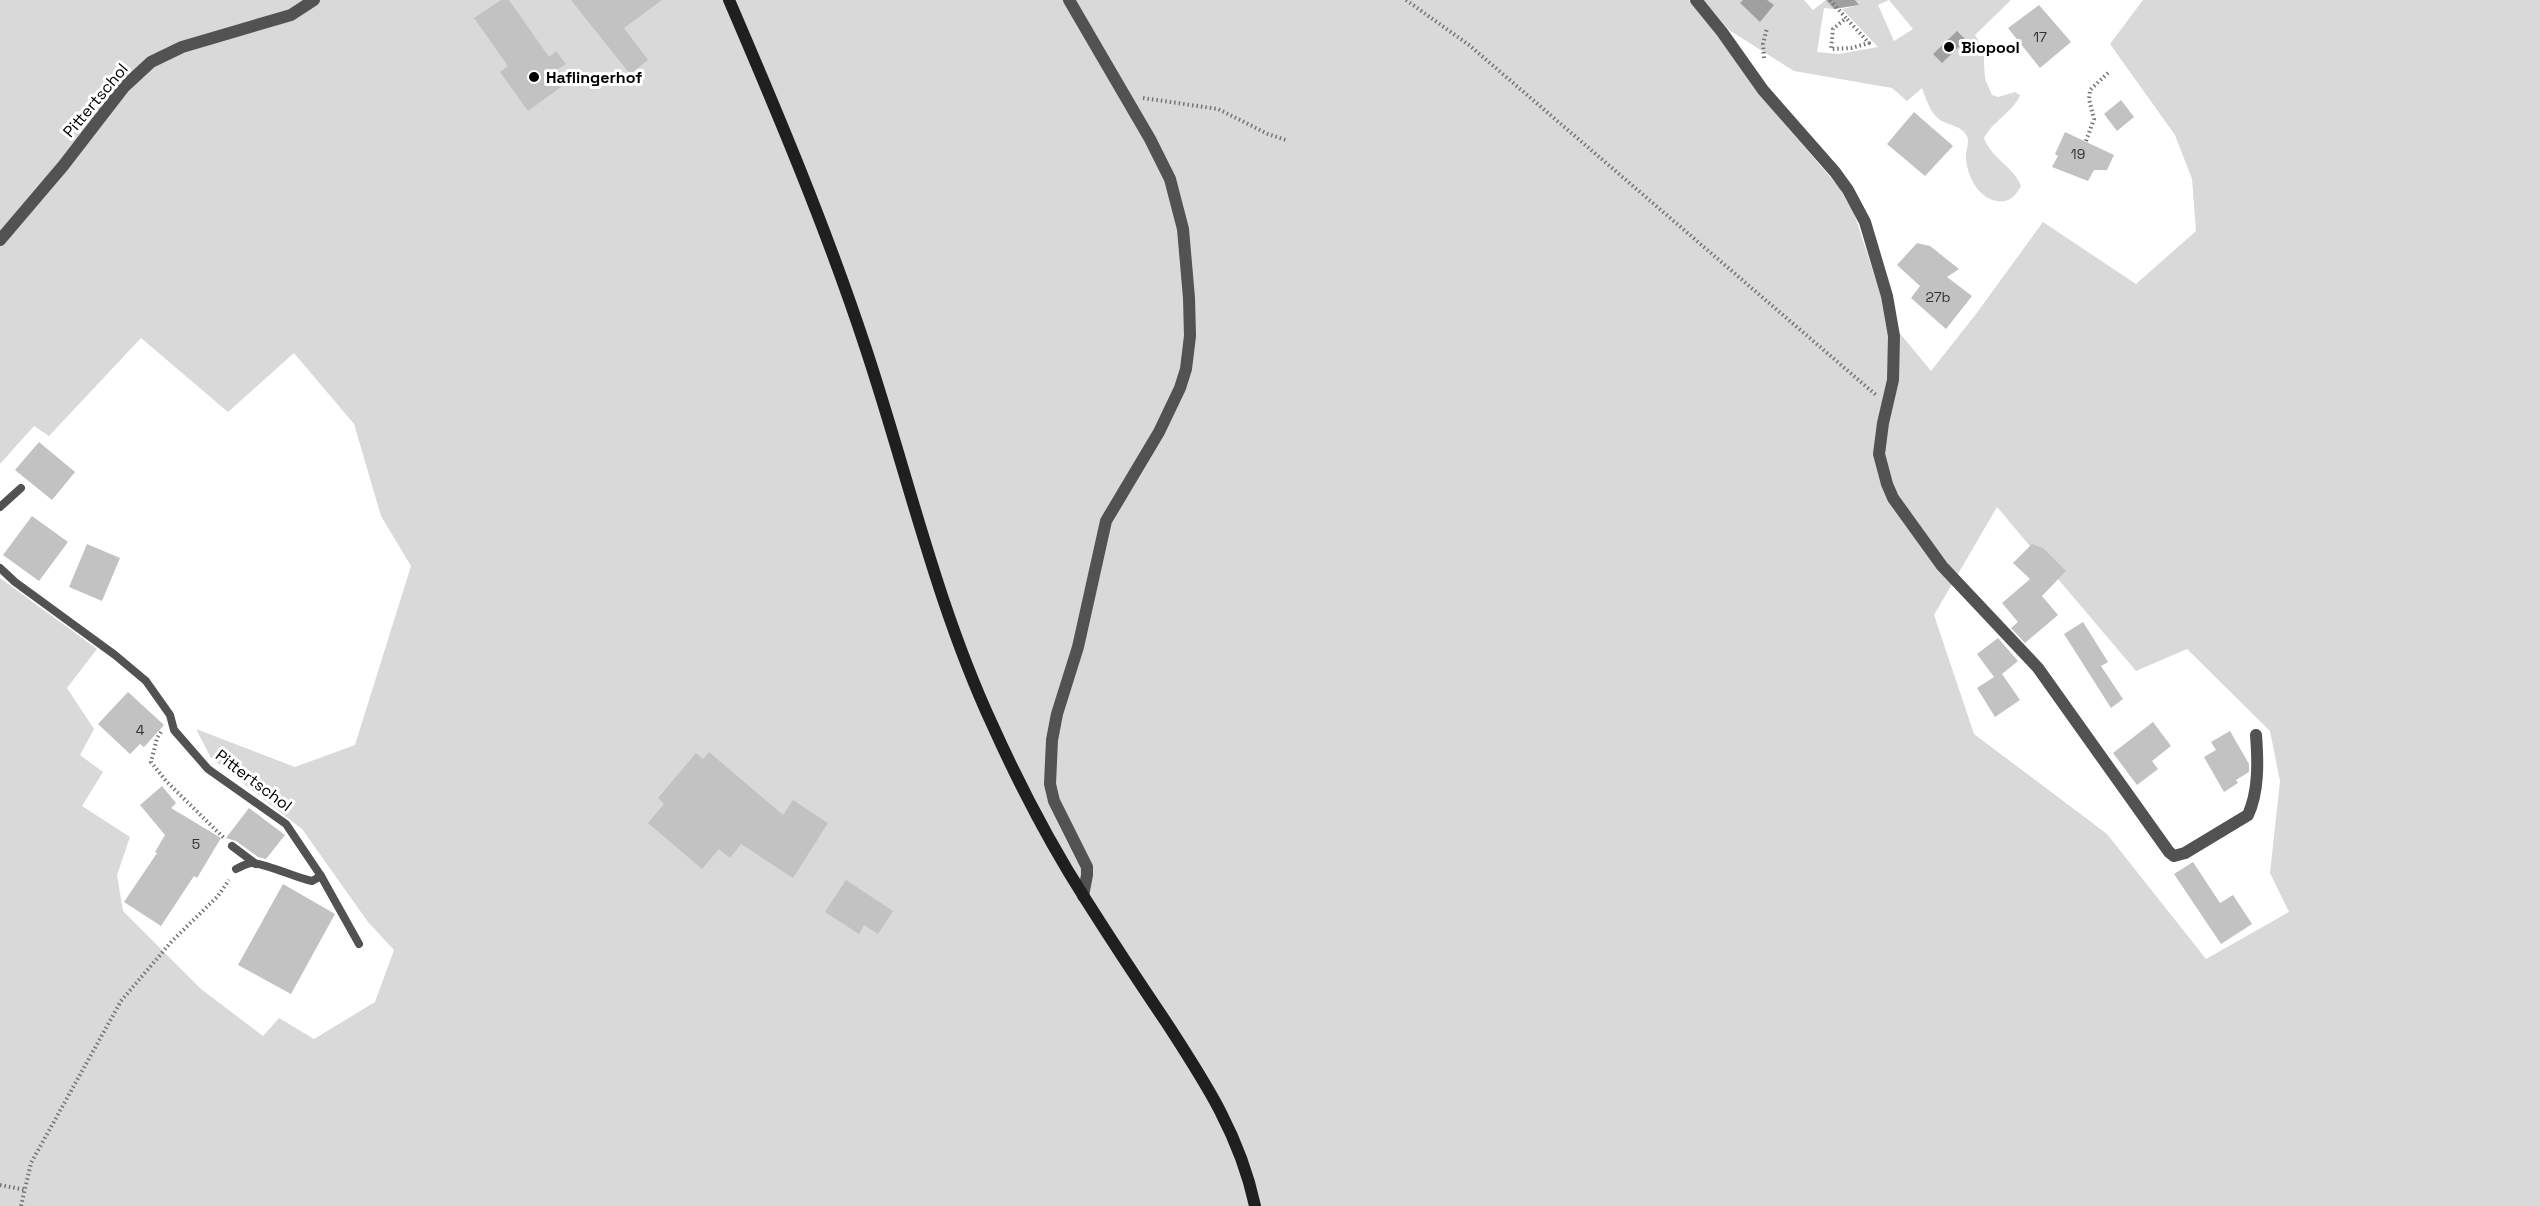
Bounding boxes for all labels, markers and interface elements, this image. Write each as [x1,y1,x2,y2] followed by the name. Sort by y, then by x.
[2033,28,2047,46] house number: 17
[1961,37,2020,58] place label: Biopool
[1942,40,1956,54] marker: Biopool
[58,59,133,142] street label: Pittertschol
[546,67,642,88] place label: Haflingerhof
[527,70,541,84] marker: Haflingerhof
[2071,145,2085,163] house number: 19
[1925,288,1951,306] house number: 27b
[136,721,145,739] house number: 4
[211,745,296,816] street label: Pittertschol
[192,835,200,853] house number: 5

